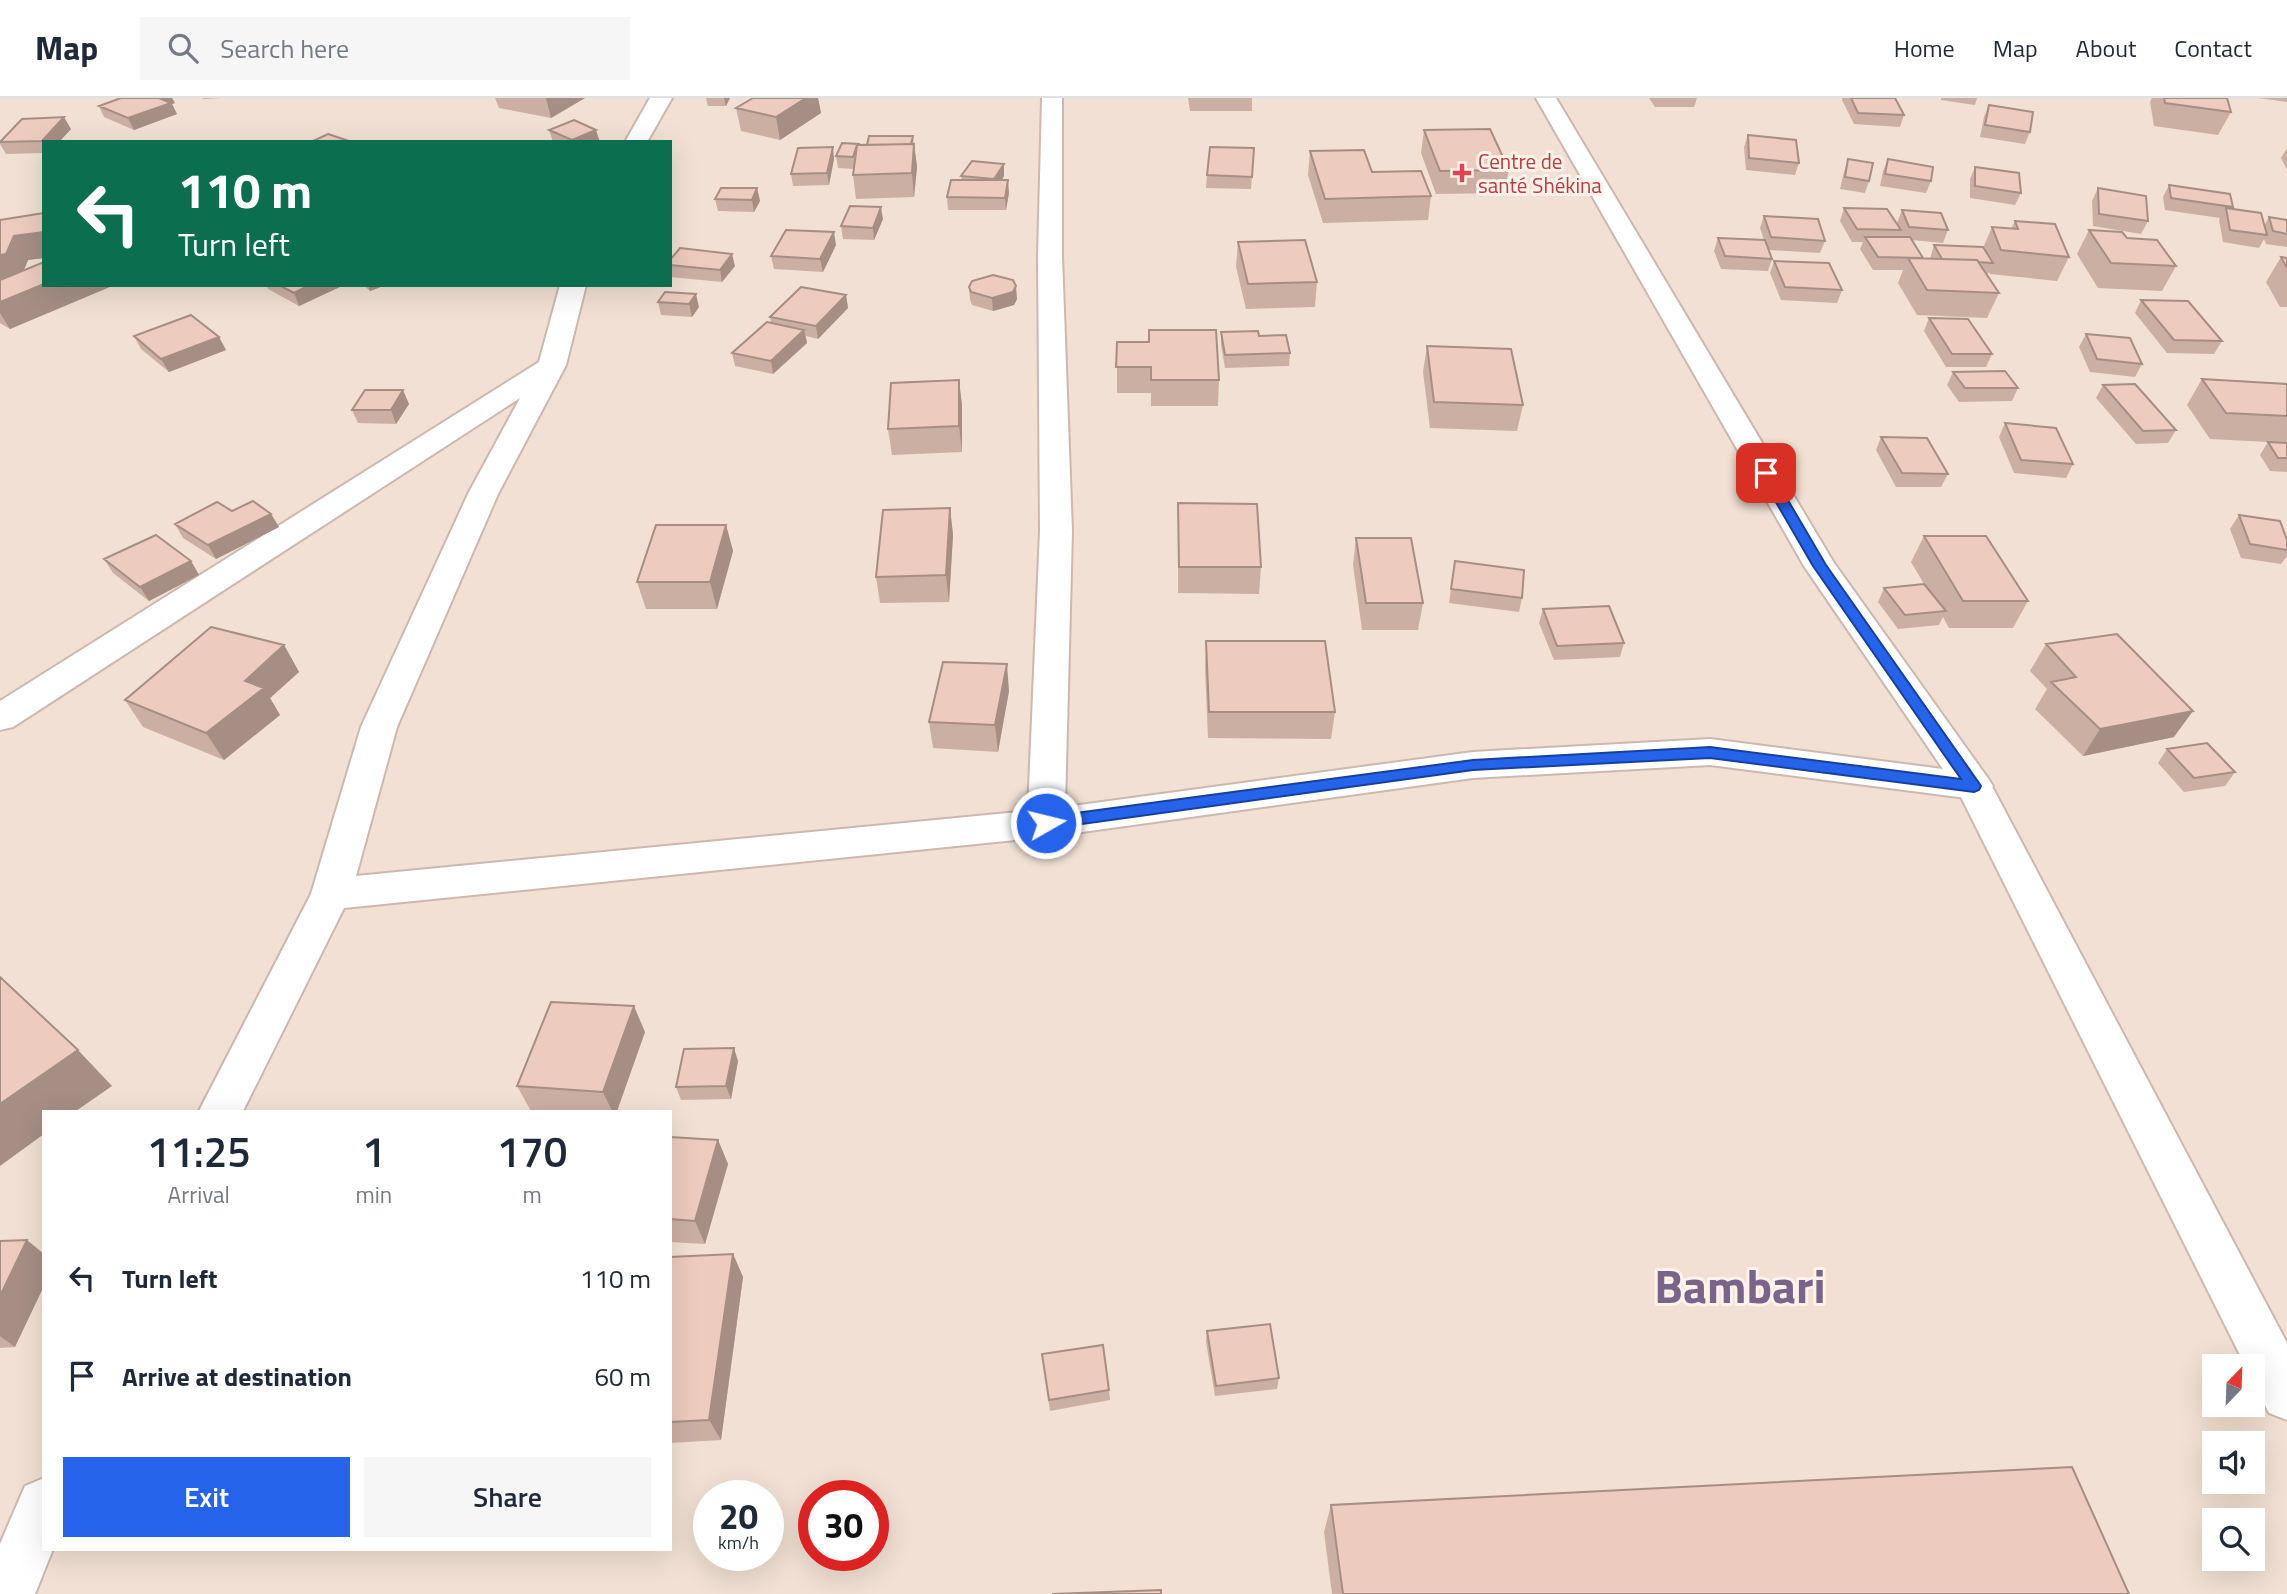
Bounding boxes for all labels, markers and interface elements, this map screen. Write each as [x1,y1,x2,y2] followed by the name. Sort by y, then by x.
[140,17,630,80] search box
[35,23,98,73] text: Map
[164,29,202,67] icon: search
[220,29,349,68] text: Search here
[1894,30,1955,66] text: Home
[1993,30,2038,66] text: Map
[2076,30,2136,66] text: About
[2174,30,2252,66] text: Contact
[1478,145,1602,201] place label: Centre de santé Shékina
[178,152,312,227] text: 110 m
[1452,163,1472,183] marker: Centre de santé Shékina
[63,168,154,259] icon: left
[178,220,290,268] text: Turn left
[1736,443,1796,503] pin
[1747,454,1785,492] icon: arrive
[1009,786,1083,860] position arrow
[147,1119,251,1183] text: 11:25
[362,1119,386,1183] text: 1
[497,1119,567,1183] text: 170
[168,1177,230,1212] text: Arrival
[355,1177,392,1212] text: min
[522,1177,542,1212] text: m
[1654,1250,1826,1321] district label: Bambari
[63,1259,101,1297] icon: left
[122,1259,217,1298] text: Turn left
[580,1259,651,1298] text: 110 m
[2202,1354,2264,1418] north arrow
[2202,1354,2265,1571] map controls
[63,1357,101,1395] icon: arrive
[122,1357,352,1396] text: Arrive at destination
[594,1357,651,1396] text: 60 m
[2202,1431,2265,1494] button: sound
[63,1457,350,1537] button: Exit
[364,1457,651,1537] button: Share
[798,1480,889,1571] speed limit sign: 30
[719,1489,758,1543] text: 20
[2202,1508,2265,1571] button: search
[718,1529,759,1556] text: km/h

